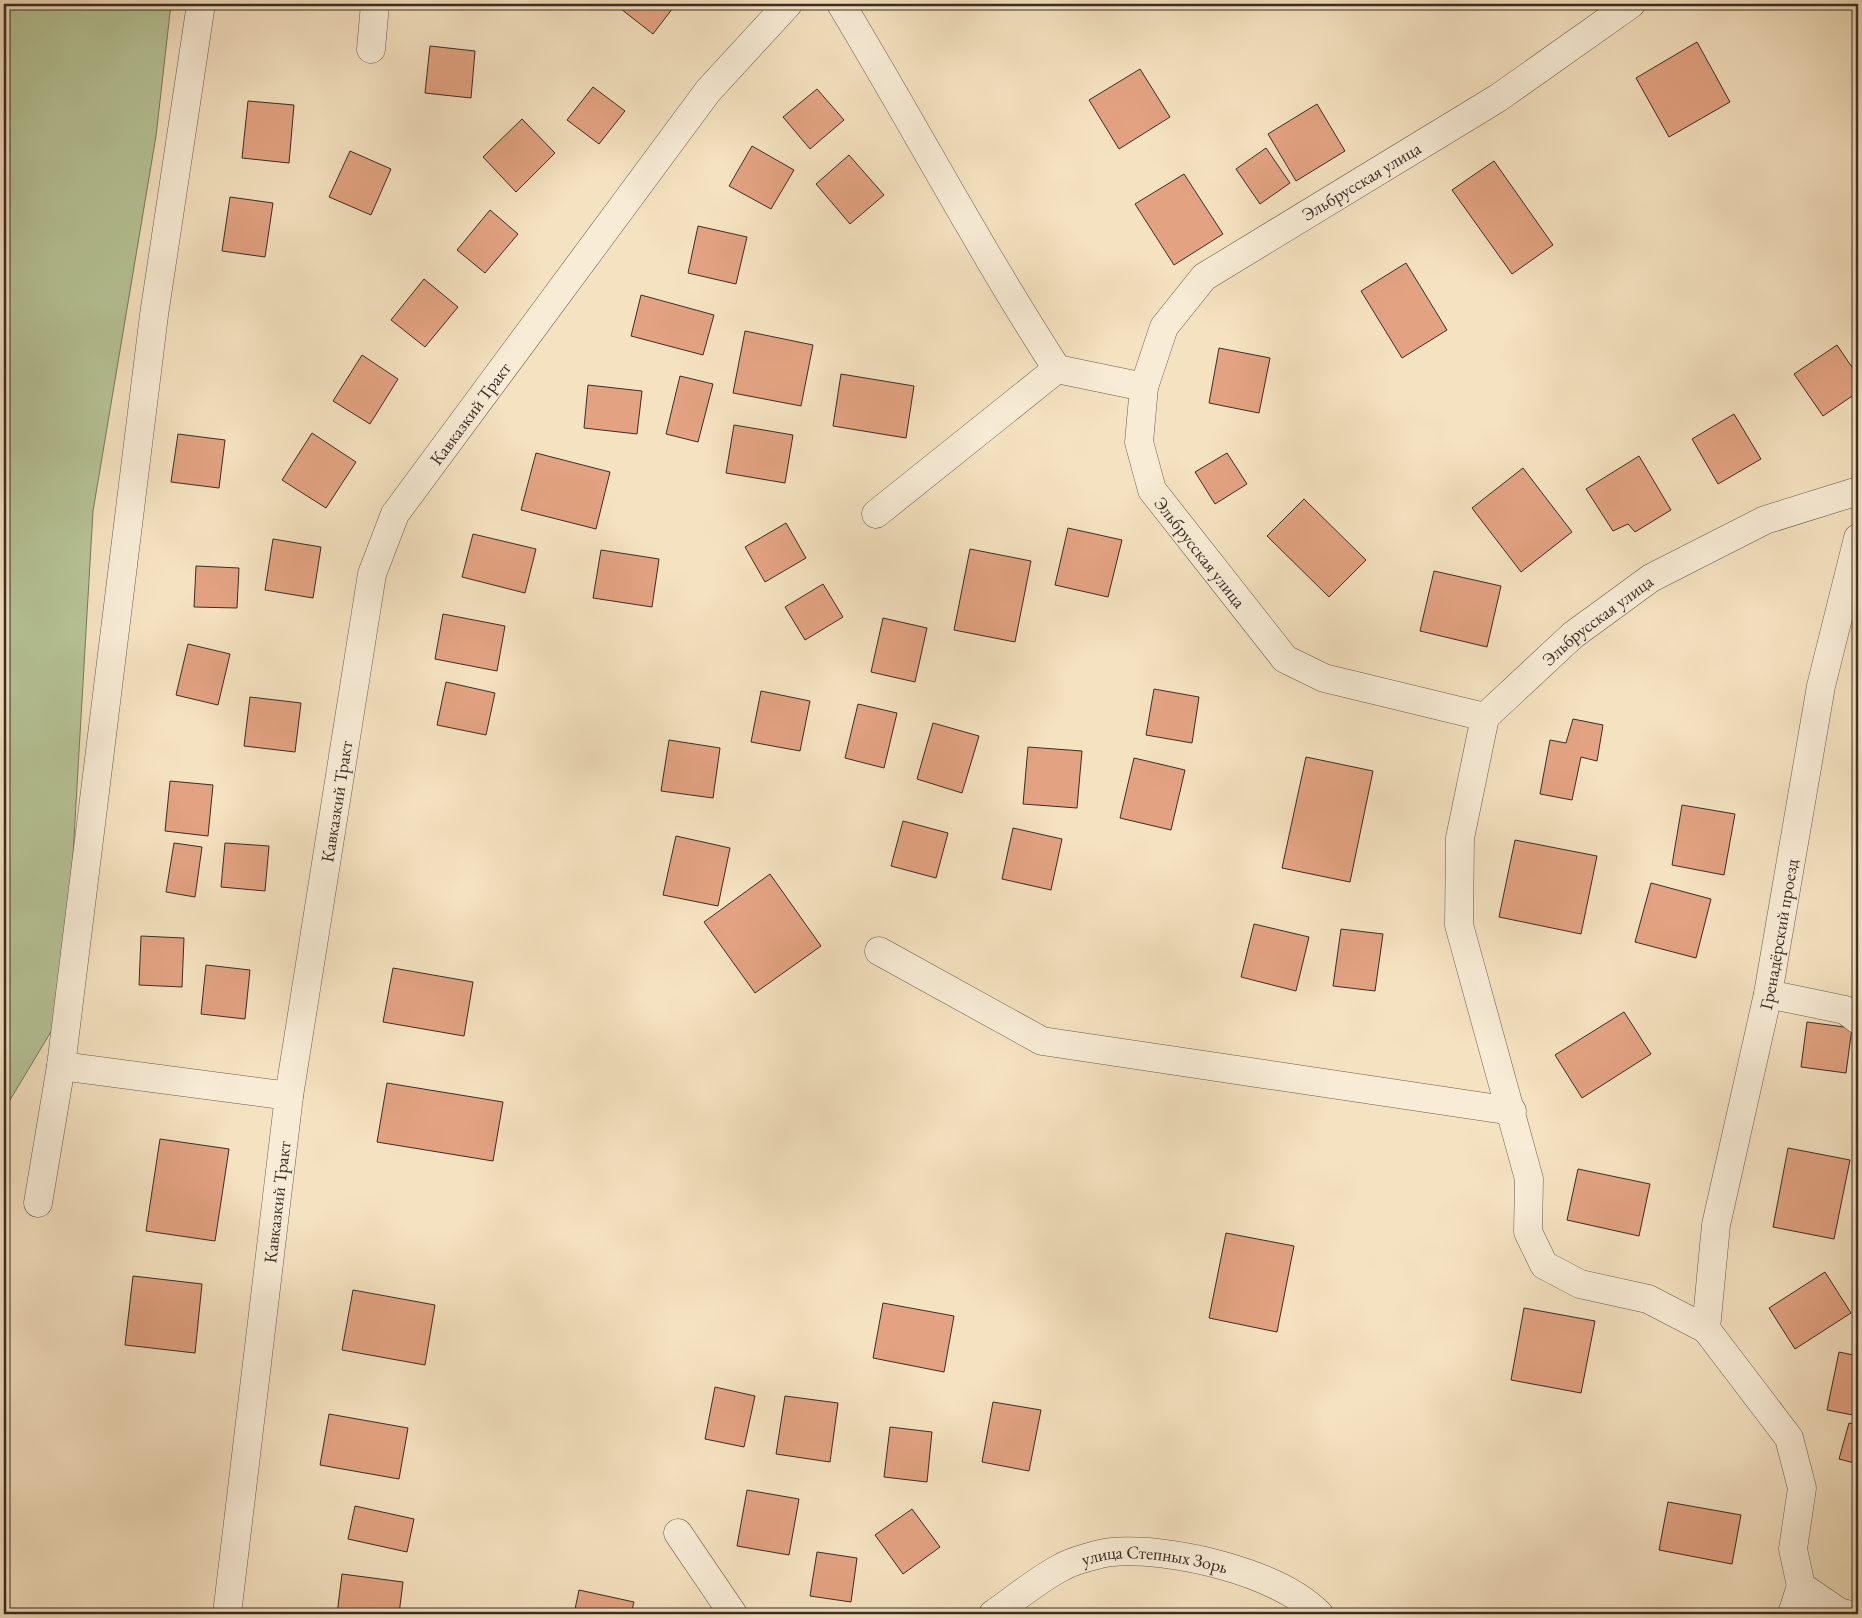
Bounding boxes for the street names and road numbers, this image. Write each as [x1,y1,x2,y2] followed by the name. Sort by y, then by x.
[1297,136,1426,226] street label: Эльбрусская улица
[424,356,516,469] street label: Кавказкий Тракт
[1150,492,1252,613] street label: Эльбрусская улица
[1536,569,1658,670] street label: Эльбрусская улица
[315,738,357,864] street label: Кавказкий Тракт
[1753,857,1803,1012] street label: Гренадёрский проезд
[258,1139,295,1264] street label: Кавказкий Тракт
[1078,1540,1231,1578] street label: улица Степных Зорь

